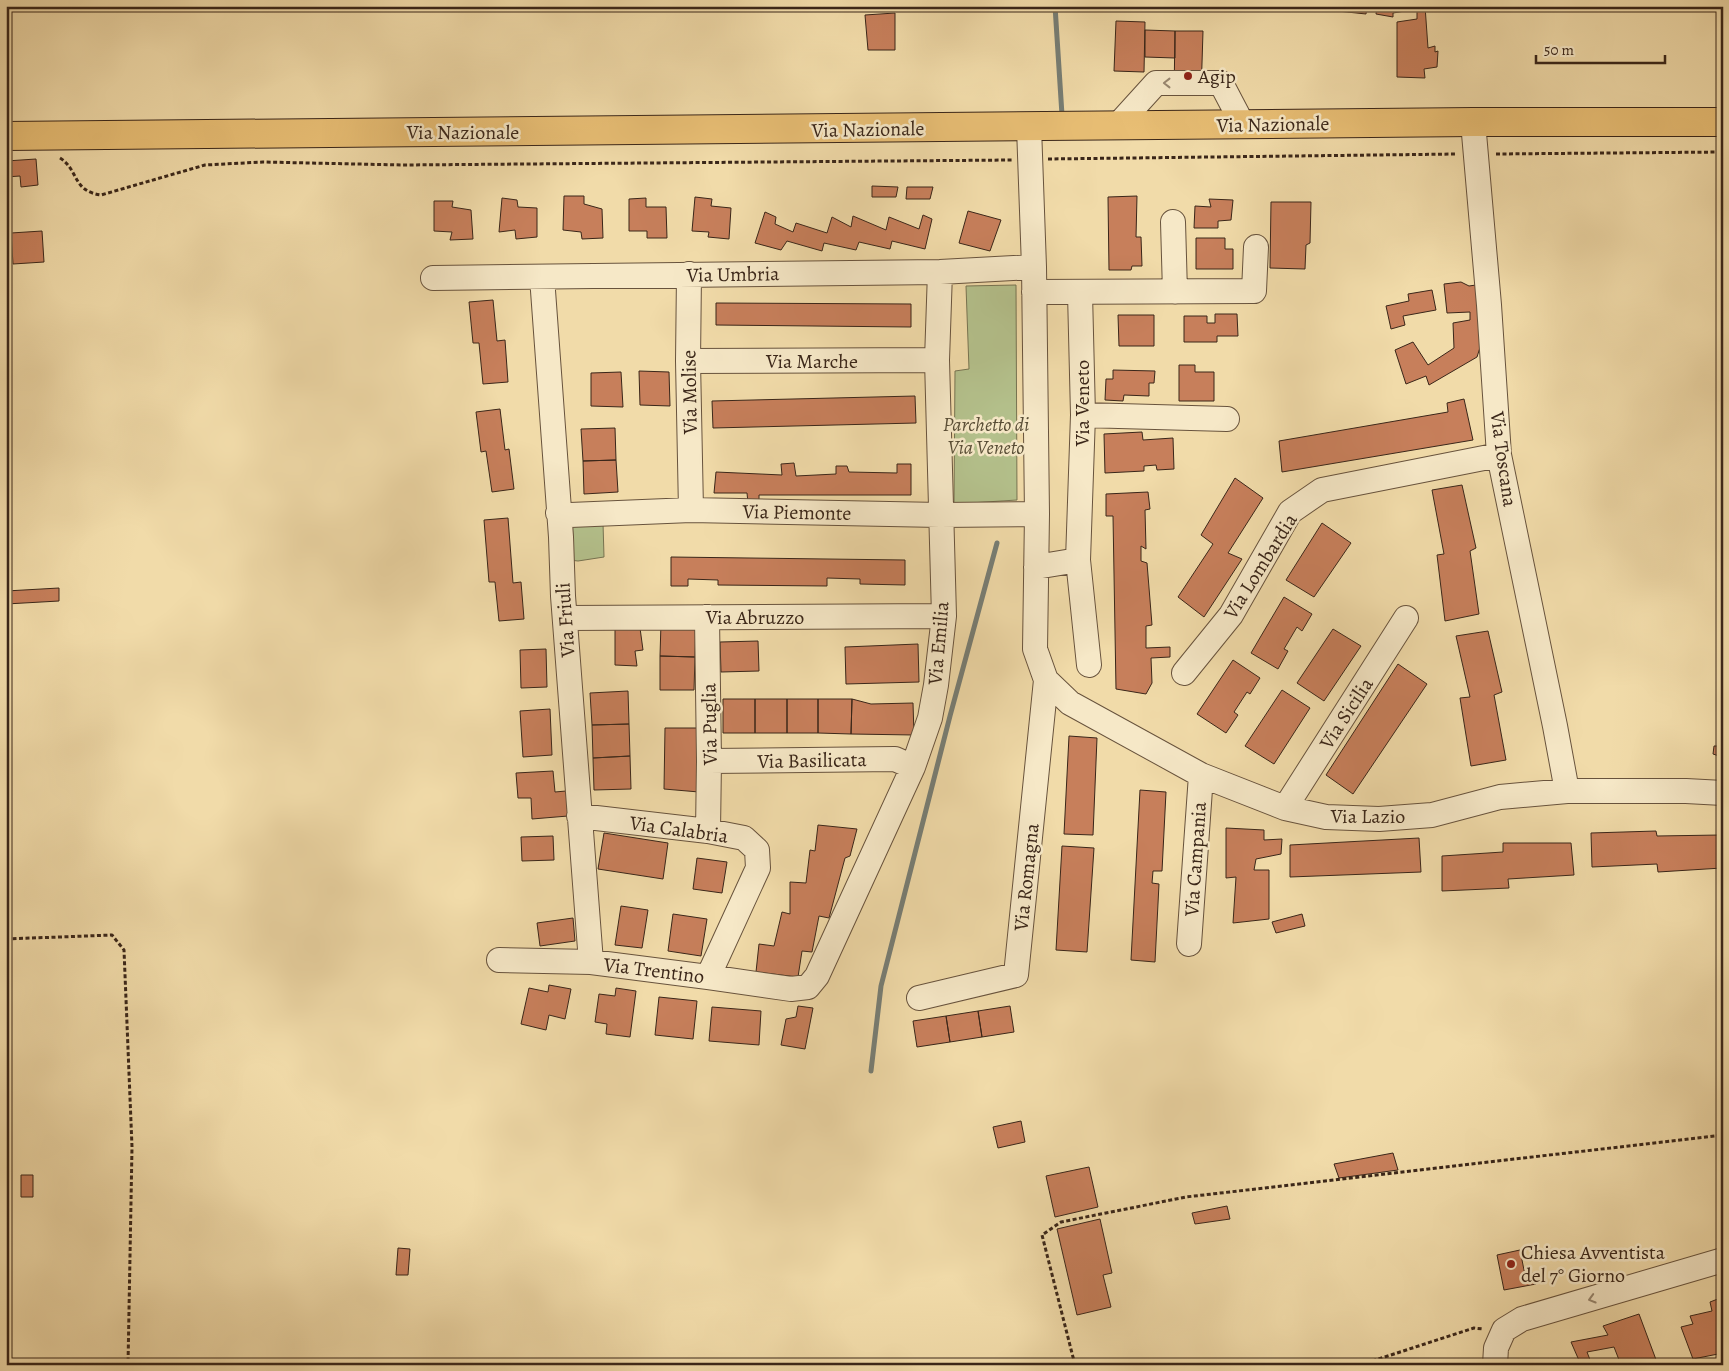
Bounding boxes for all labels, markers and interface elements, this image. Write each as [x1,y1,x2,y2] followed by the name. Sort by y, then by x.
[1536,32,1665,64] scale bar
[1544,40,1574,60] text: 50 m
[1197,63,1236,90] place label: Agip
[1182,70,1194,82] marker: Agip
[1163,78,1170,88] one-way arrow
[1216,110,1330,139] street label: Via Nazionale
[811,115,925,144] street label: Via Nazionale
[406,119,519,146] street label: Via Nazionale
[685,260,780,289] street label: Via Umbria
[765,348,858,375] street label: Via Marche
[675,350,704,435] street label: Via Molise
[1069,360,1096,447] street label: Via Veneto
[1483,409,1524,509] street label: Via Toscana
[943,411,1029,461] park label: Parchetto di Via Veneto
[741,498,852,527] street label: Via Piemonte
[1217,508,1304,625] street label: Via Lombardia
[549,582,582,659] street label: Via Friuli
[921,600,956,687] street label: Via Emilia
[705,604,804,631] street label: Via Abruzzo
[1313,672,1380,755] street label: Via Sicilia
[695,682,724,766] street label: Via Puglia
[756,746,868,775] street label: Via Basilicata
[1178,800,1213,918] street label: Via Campania
[1330,803,1405,830] street label: Via Lazio
[627,809,731,850] street label: Via Calabria
[1007,821,1046,933] street label: Via Romagna
[601,951,706,990] street label: Via Trentino
[1521,1239,1666,1289] place label: Chiesa Avventista del 7° Giorno
[1505,1258,1517,1270] marker: Chiesa Avventista del 7° Giorno
[1588,1293,1597,1303] one-way arrow

